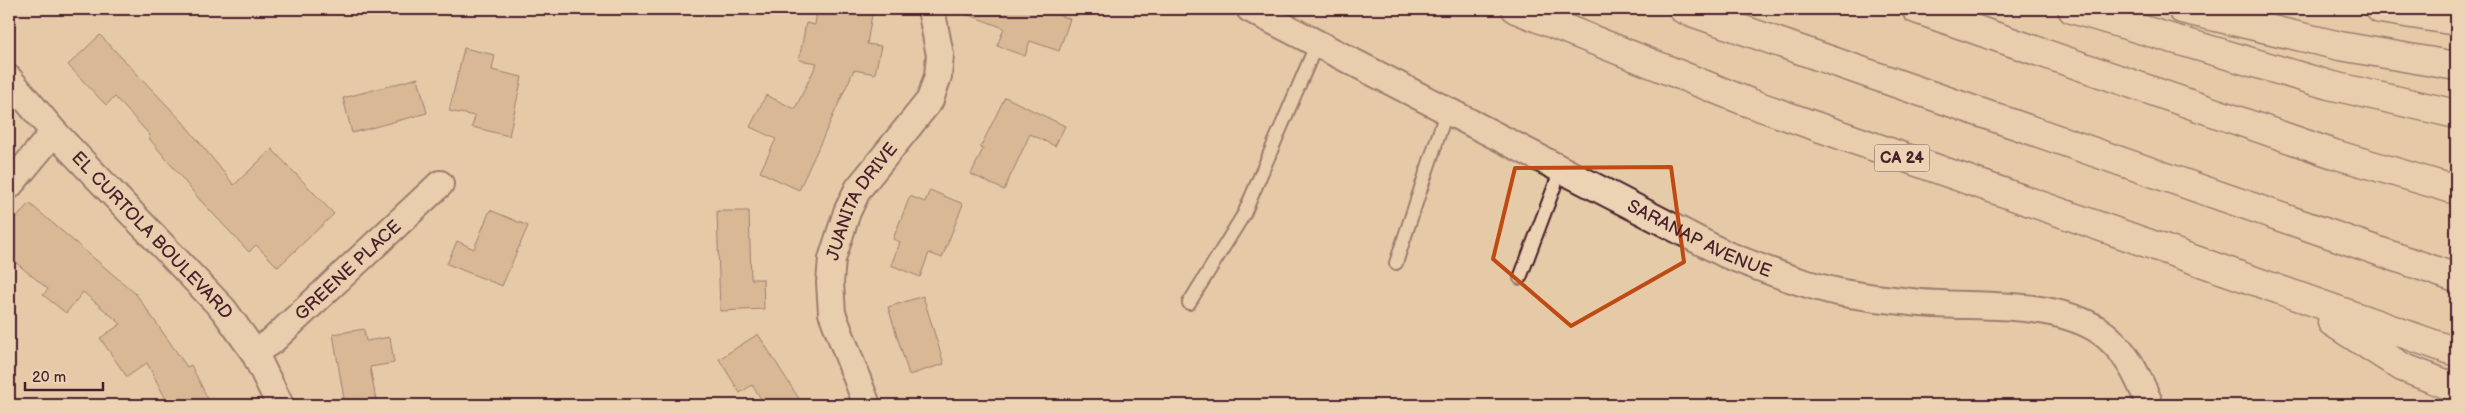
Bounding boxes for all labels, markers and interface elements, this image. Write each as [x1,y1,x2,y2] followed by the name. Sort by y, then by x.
[822,138,902,263] street label: JUANITA DRIVE
[1874,144,1930,172] road number: CA 24
[68,147,237,323] street label: EL CURTOLA BOULEVARD
[1624,195,1775,282] street label: SARANAP AVENUE
[291,215,405,325] street label: GREENE PLACE
[25,359,102,391] scale bar
[32,368,66,387] text: 20 m

